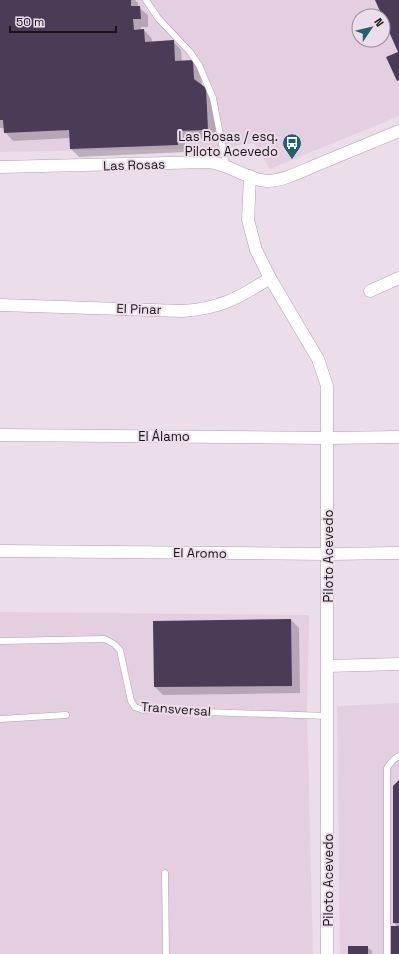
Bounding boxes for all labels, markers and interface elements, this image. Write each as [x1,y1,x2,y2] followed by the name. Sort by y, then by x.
[10,8,116,34] scale bar
[351,8,391,48] north arrow
[16,14,44,30] text: 50 m
[371,15,387,29] text: N
[178,128,278,160] place label: Las Rosas / esq. Piloto Acevedo
[281,132,303,160] bus stop icon: Las Rosas / esq. Piloto Acevedo
[103,155,165,175] street label: Las Rosas
[116,300,162,318] street label: El Pinar
[138,428,190,445] street label: El Álamo
[320,509,337,603] street label: Piloto Acevedo
[173,544,227,562] street label: El Aromo
[140,698,212,720] street label: Transversal
[320,833,337,927] street label: Piloto Acevedo

